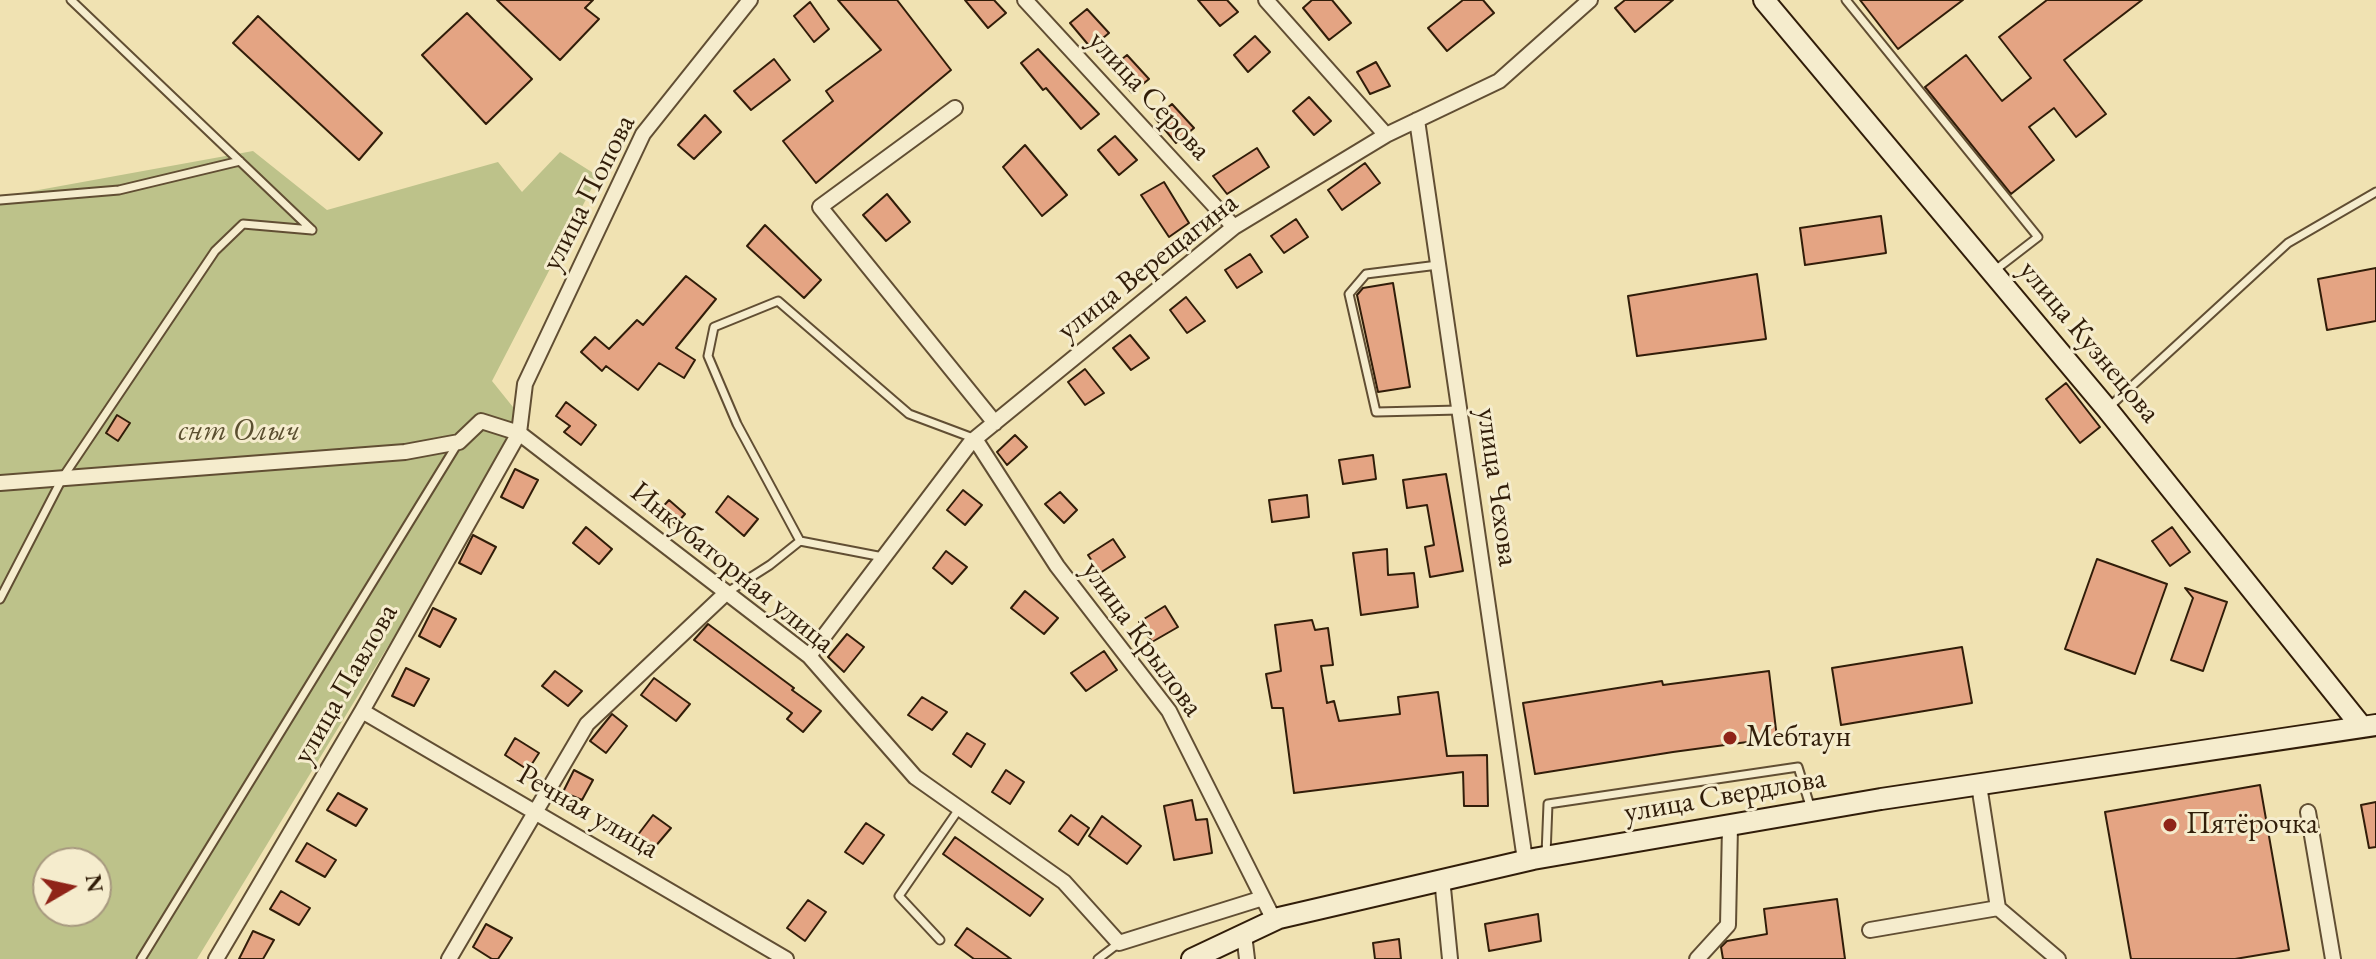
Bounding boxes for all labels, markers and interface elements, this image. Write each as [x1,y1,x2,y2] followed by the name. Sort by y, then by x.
[1080,24,1218,168] street label: улица Серова
[534,109,644,277] street label: улица Попова
[1050,185,1246,349] street label: улица Верещагина
[2011,253,2167,431] street label: улица Кузнецова
[1468,406,1526,568] street label: улица Чехова
[178,414,300,450] park label: снт Олыч
[623,475,841,661] street label: Инкубаторная улица
[1073,554,1211,724] street label: улица Крылова
[286,597,406,771] street label: улица Павлова
[1746,720,1851,756] place label: Мебтаун
[1721,729,1739,747] marker: Мебтаун
[511,757,665,867] street label: Речная улица
[1621,761,1829,831] street label: улица Свердлова
[2186,807,2318,843] place label: Пятёрочка
[2161,816,2179,834] marker: Пятёрочка
[32,847,112,927] north arrow
[79,872,110,895] text: N

